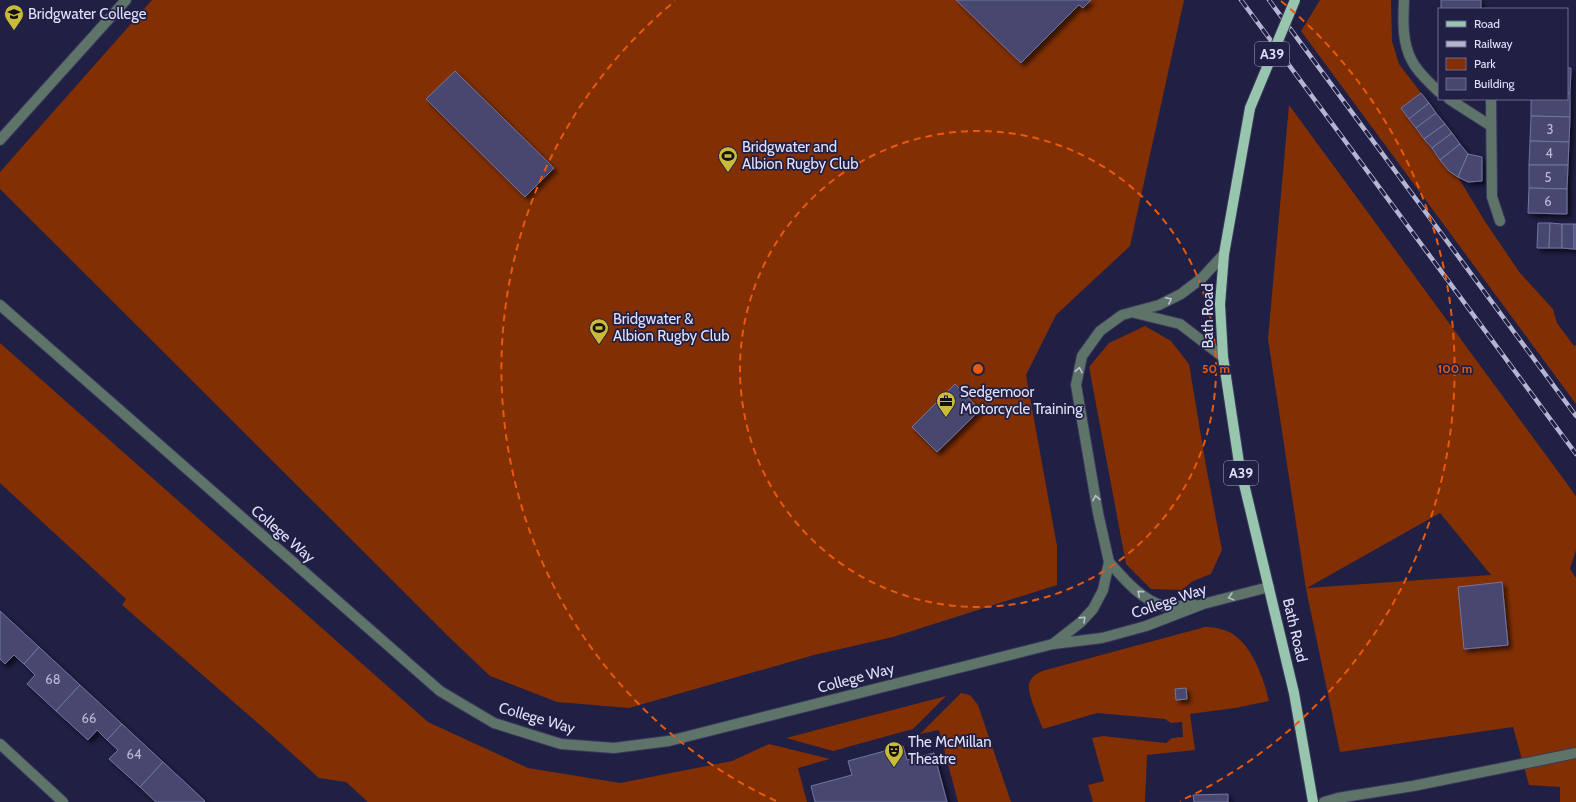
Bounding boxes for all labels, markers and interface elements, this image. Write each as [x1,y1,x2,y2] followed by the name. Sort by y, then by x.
[3,3,25,31] school or university icon: Bridgwater College
[28,5,147,23] place label: Bridgwater College
[1438,8,1568,100] legend
[1474,16,1500,31] text: Road
[1474,36,1512,51] text: Railway
[1255,42,1289,66] road number: A39
[1474,56,1496,71] text: Park
[1474,76,1516,91] text: Building
[1546,121,1554,137] house number: 3
[742,138,858,173] place label: Bridgwater and Albion Rugby Club
[717,145,739,173] sports icon: Bridgwater and Albion Rugby Club
[1545,145,1553,161] house number: 4
[1544,169,1552,185] house number: 5
[1544,193,1552,209] house number: 6
[1199,283,1217,349] street label: Bath Road
[1165,297,1173,305] one-way arrow
[613,310,729,345] place label: Bridgwater & Albion Rugby Club
[588,317,610,345] sports icon: Bridgwater & Albion Rugby Club
[1202,361,1230,376] text: 50 m
[1438,361,1472,376] text: 100 m
[971,362,985,376] centre of rings
[1074,367,1083,373] one-way arrow
[960,383,1083,418] place label: Sedgemoor Motorcycle Training
[935,390,957,418] office icon: Sedgemoor Motorcycle Training
[1224,461,1258,485] road number: A39
[1092,495,1100,501] one-way arrow
[247,501,319,567] street label: College Way
[1129,580,1209,622] street label: College Way
[1137,590,1145,597] one-way arrow
[1228,592,1235,601] one-way arrow
[1279,596,1311,664] street label: Bath Road
[1078,617,1086,624] one-way arrow
[816,659,897,697] street label: College Way
[45,671,61,687] house number: 68
[497,699,578,738] street label: College Way
[82,710,96,726] house number: 66
[908,733,992,768] place label: The McMillan Theatre
[883,740,905,768] theatre icon: The McMillan Theatre
[127,746,142,762] house number: 64

